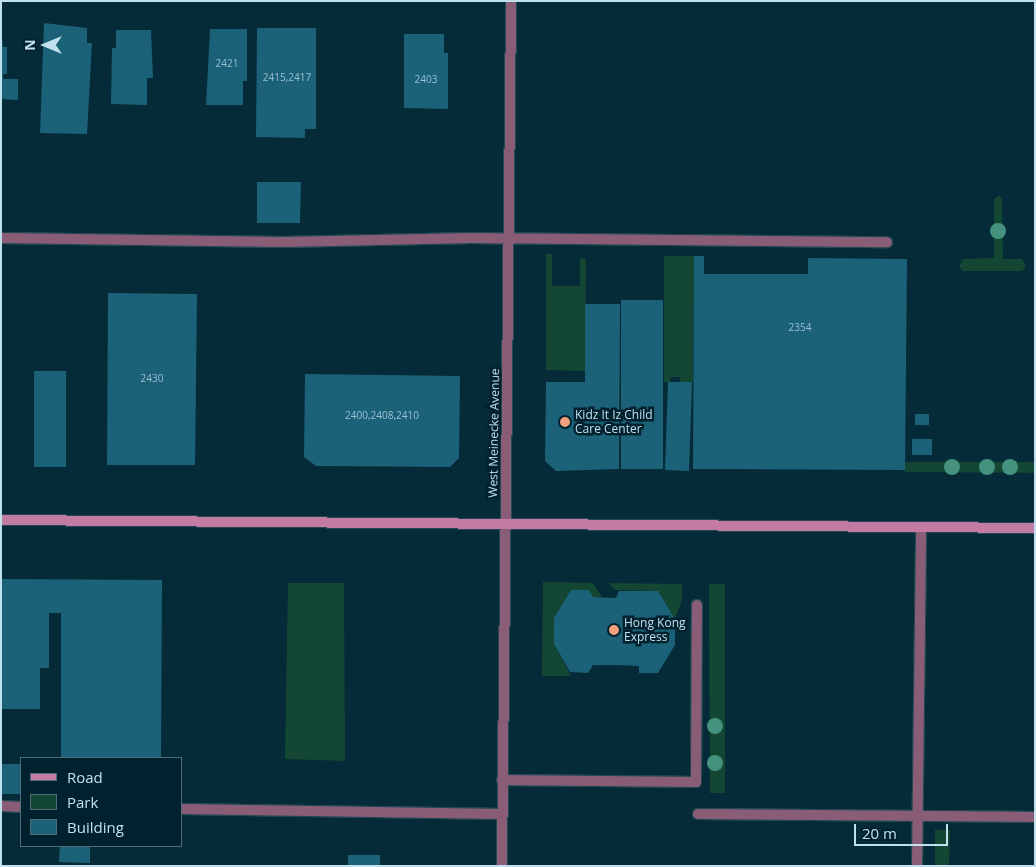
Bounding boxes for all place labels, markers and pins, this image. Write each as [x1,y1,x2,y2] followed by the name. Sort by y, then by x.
[575,408,653,436] place label: Kidz It Iz Child Care Center
[559,416,571,428] marker: Kidz It Iz Child Care Center
[624,616,686,644] place label: Hong Kong Express
[608,624,620,636] marker: Hong Kong Express

